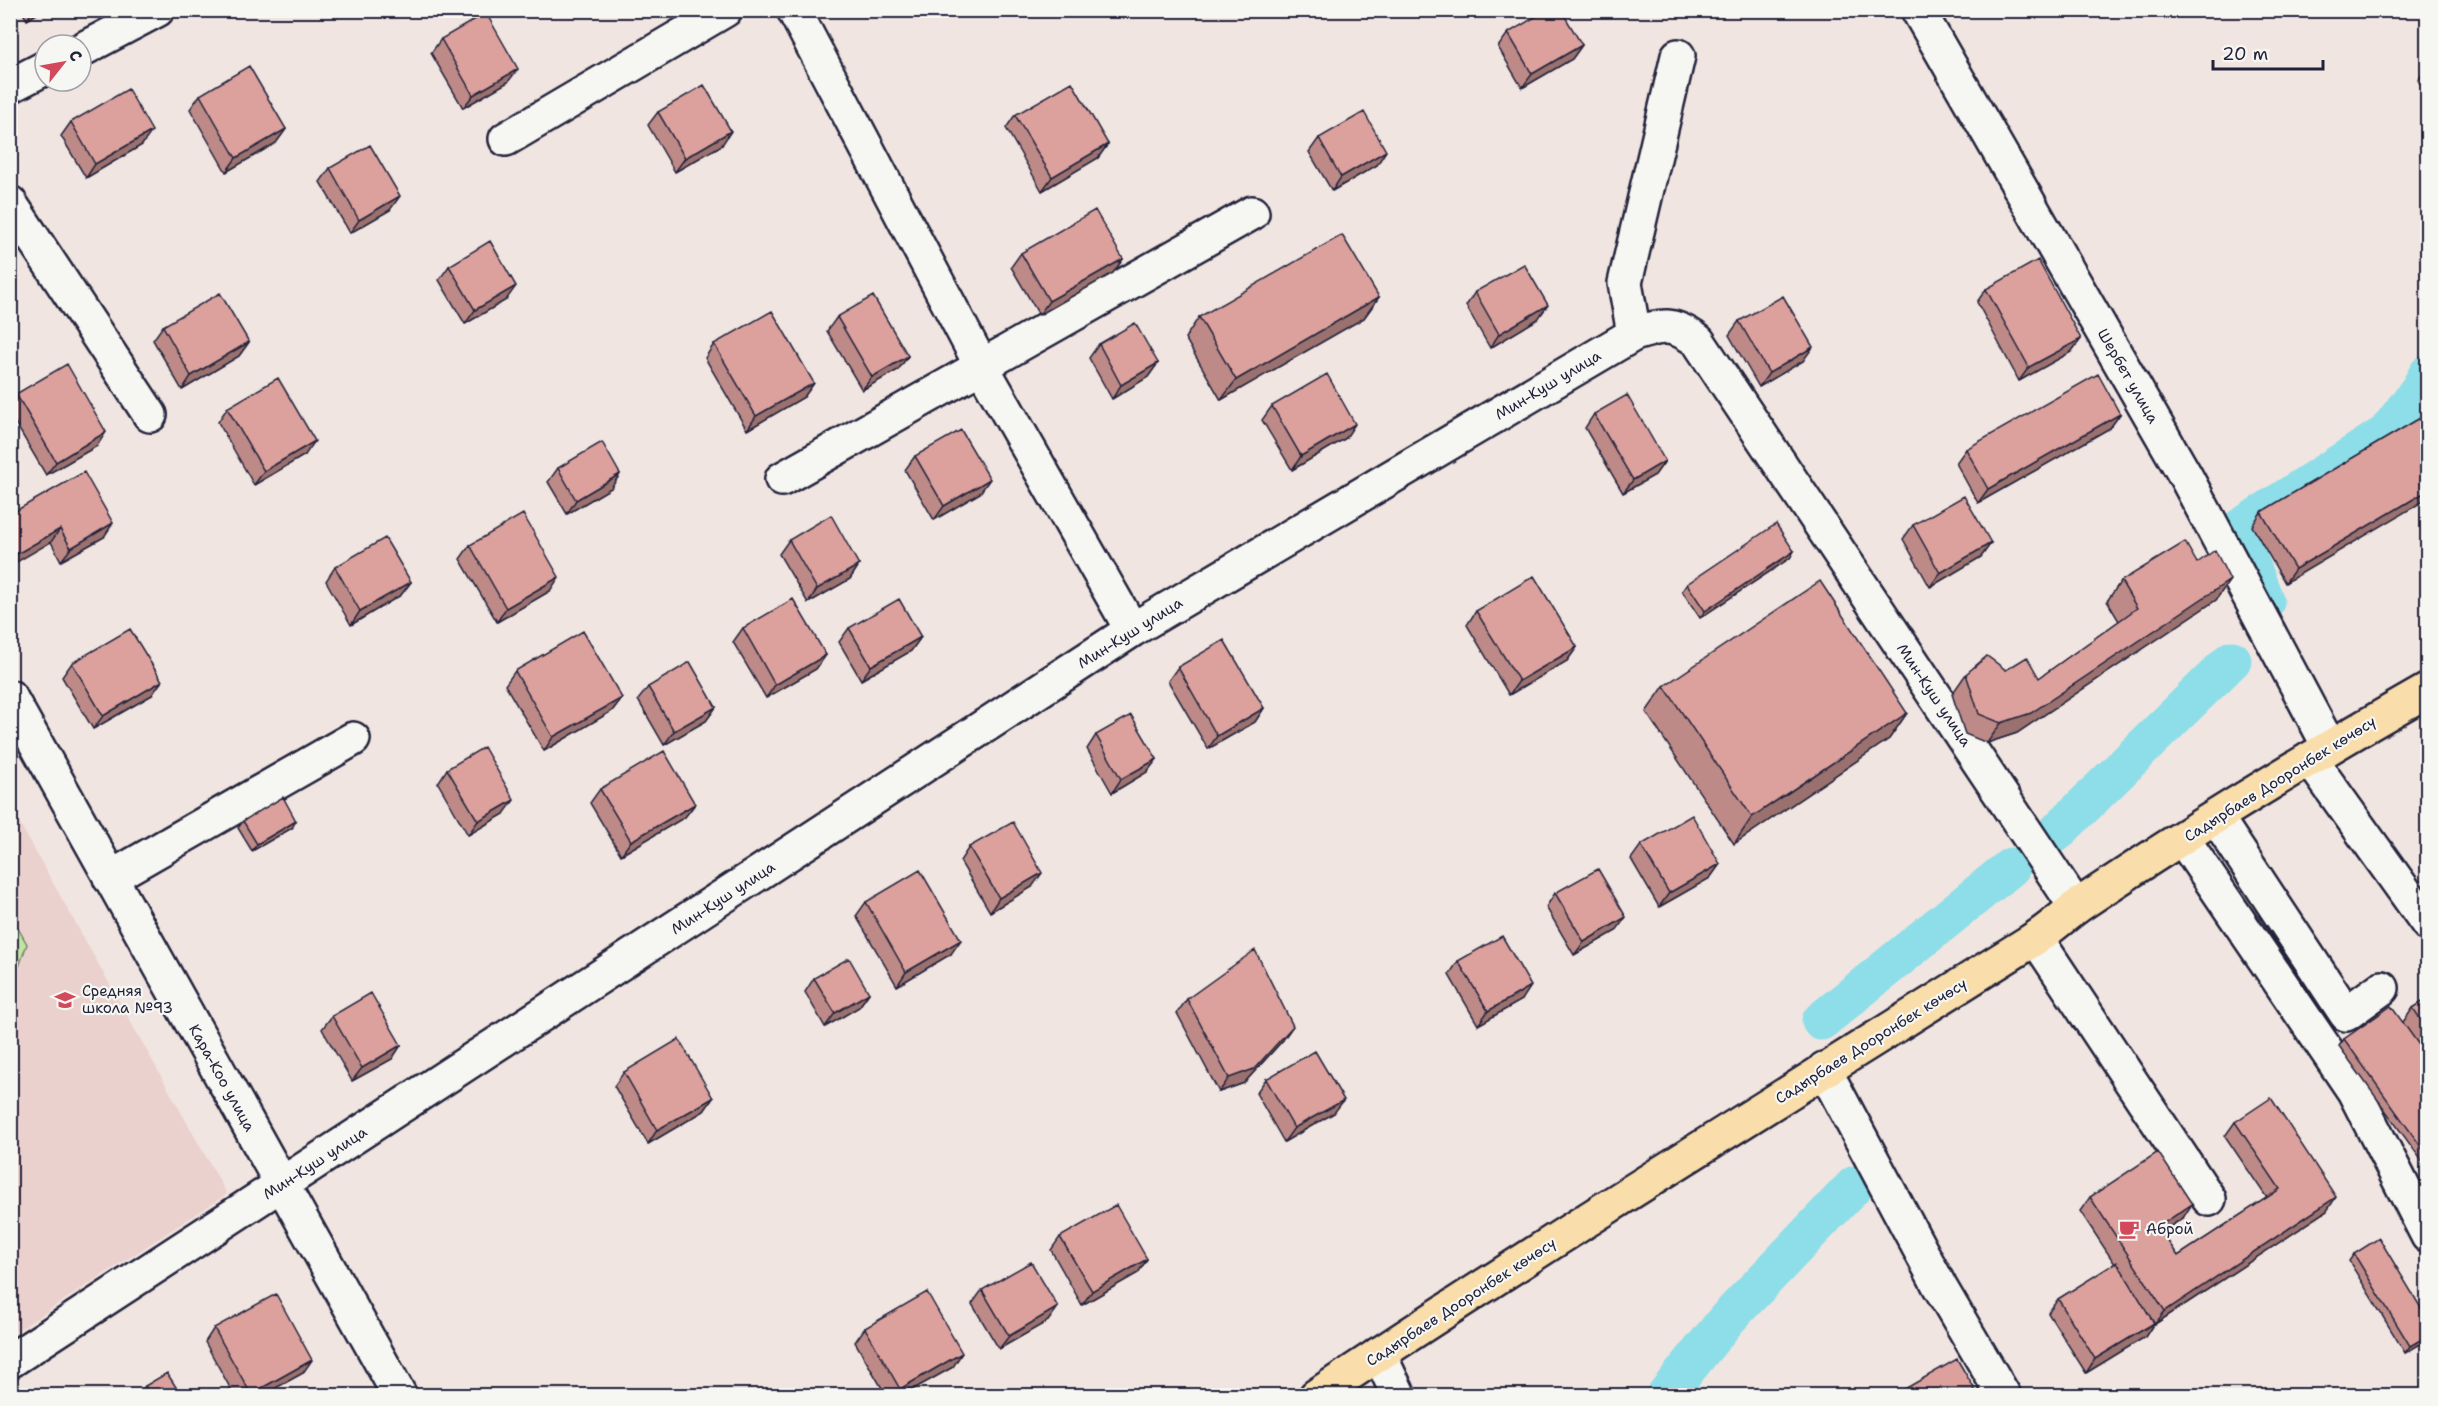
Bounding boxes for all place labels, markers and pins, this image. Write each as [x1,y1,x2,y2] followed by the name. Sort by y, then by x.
[82,981,173,1018] place label: Средняя школа №93
[53,988,77,1012] school or university icon: Средняя школа №93
[2117,1217,2141,1241] cafe icon: Аброй
[2146,1219,2194,1239] place label: Аброй

